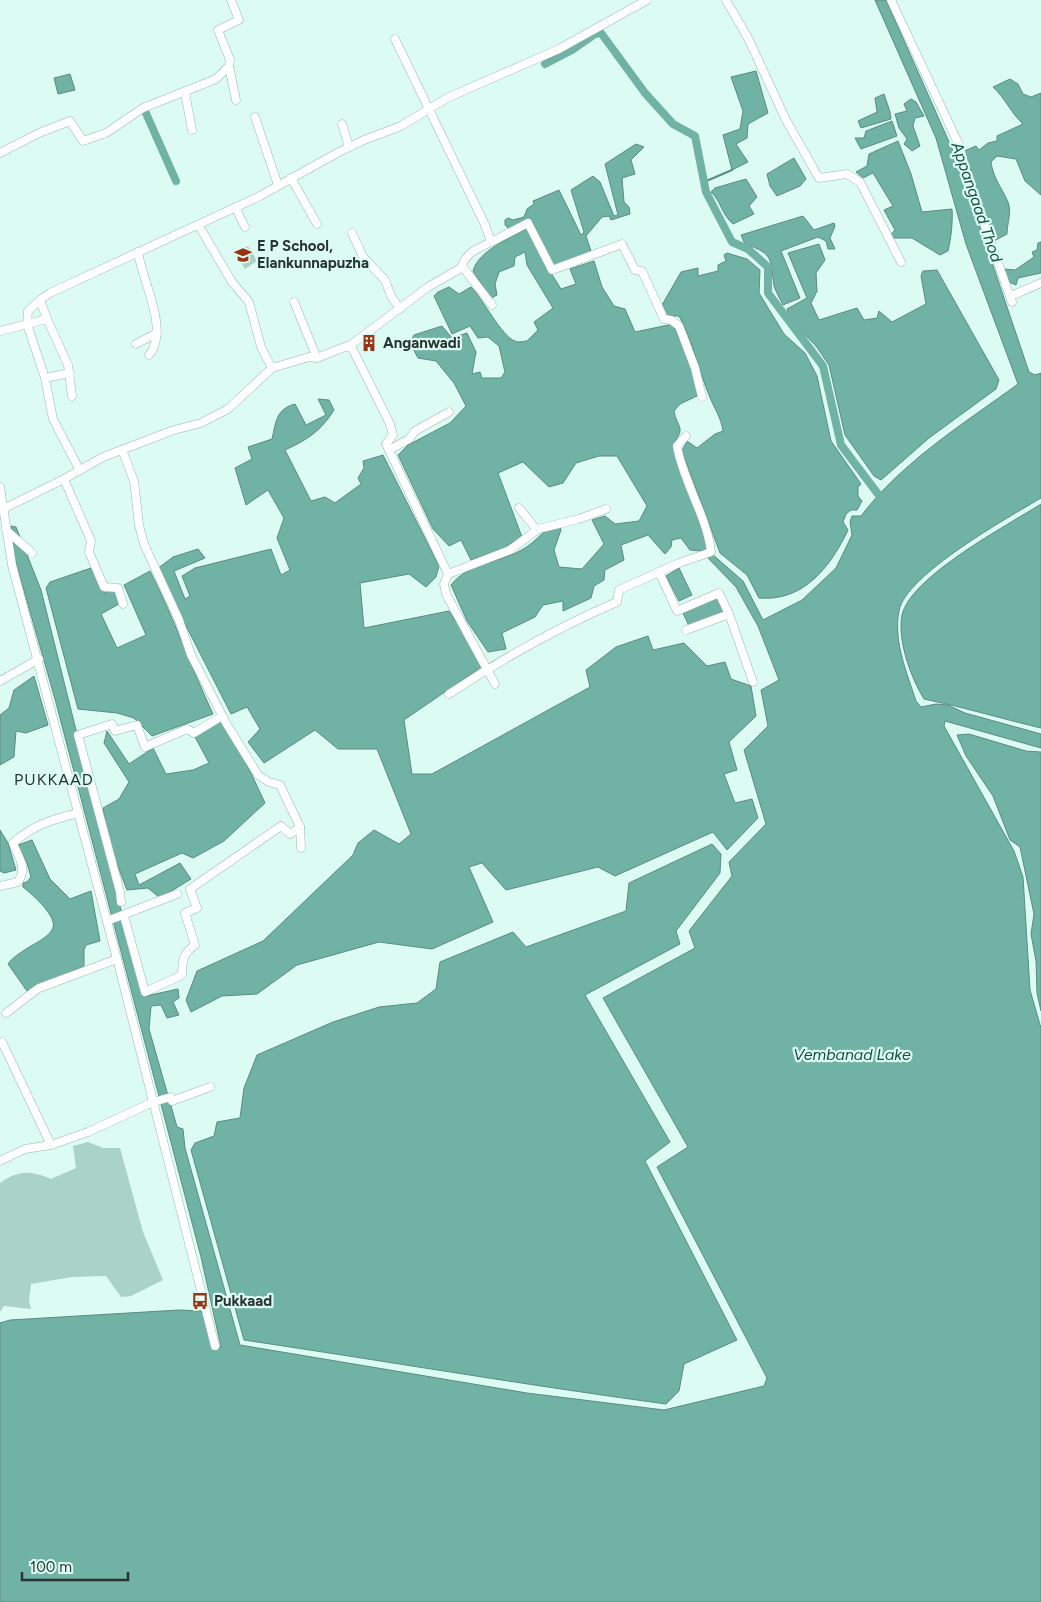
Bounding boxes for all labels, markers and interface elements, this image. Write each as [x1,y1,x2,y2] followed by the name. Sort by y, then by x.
[947,138,1007,265] water label: Appangaad Thod
[257,237,369,272] place label: E P School, Elankunnapuzha
[233,245,253,265] school or university icon: E P School, Elankunnapuzha
[359,333,379,353] building icon: Anganwadi
[383,334,461,352] place label: Anganwadi
[14,770,94,789] district label: PUKKAAD
[793,1045,911,1064] water label: Vembanad Lake
[190,1291,210,1311] bus stop icon: Pukkaad
[214,1292,272,1310] place label: Pukkaad
[22,1550,129,1582] scale bar
[30,1558,72,1576] text: 100 m

